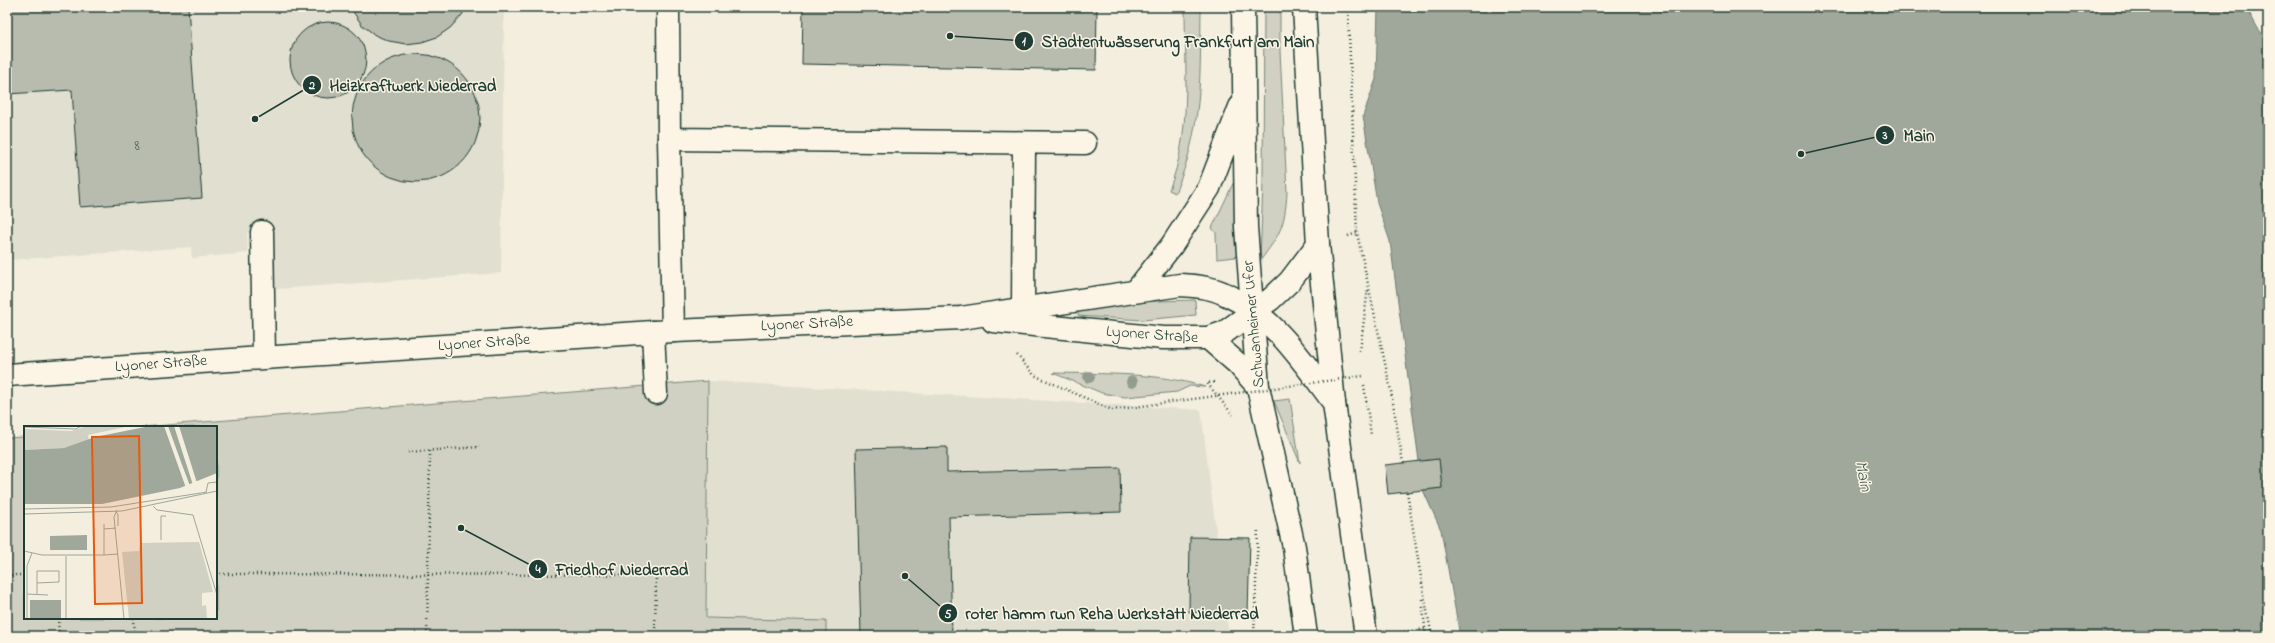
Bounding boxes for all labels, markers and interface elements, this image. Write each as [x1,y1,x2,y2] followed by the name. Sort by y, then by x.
[1014,26,1323,55] callout: Stadtentwässerung Frankfurt am Main
[1042,30,1315,57] text: Stadtentwässerung Frankfurt am Main
[1022,33,1026,51] text: 1
[302,70,505,99] callout: Heizkraftwerk Niederrad
[330,74,497,99] text: Heizkraftwerk Niederrad
[308,77,315,95] text: 2
[1875,121,1942,150] callout: Main
[1904,124,1935,149] text: Main
[1882,127,1888,145] text: 3
[134,136,140,157] house number: 8
[1236,259,1272,389] street label: Schwanheimer Ufer
[760,310,855,338] street label: Lyoner Straße
[1105,320,1200,350] street label: Lyoner Straße
[437,328,532,358] street label: Lyoner Straße
[114,349,209,379] street label: Lyoner Straße
[24,426,217,619] inset map
[1848,458,1878,494] water label: Main
[528,554,697,583] callout: Friedhof Niederrad
[555,558,689,583] text: Friedhof Niederrad
[535,561,541,579] text: 4
[938,599,1267,628] callout: roter hamm rwn Reha Werkstatt Niederrad
[965,602,1259,627] text: roter hamm rwn Reha Werkstatt Niederrad
[945,606,952,624] text: 5

